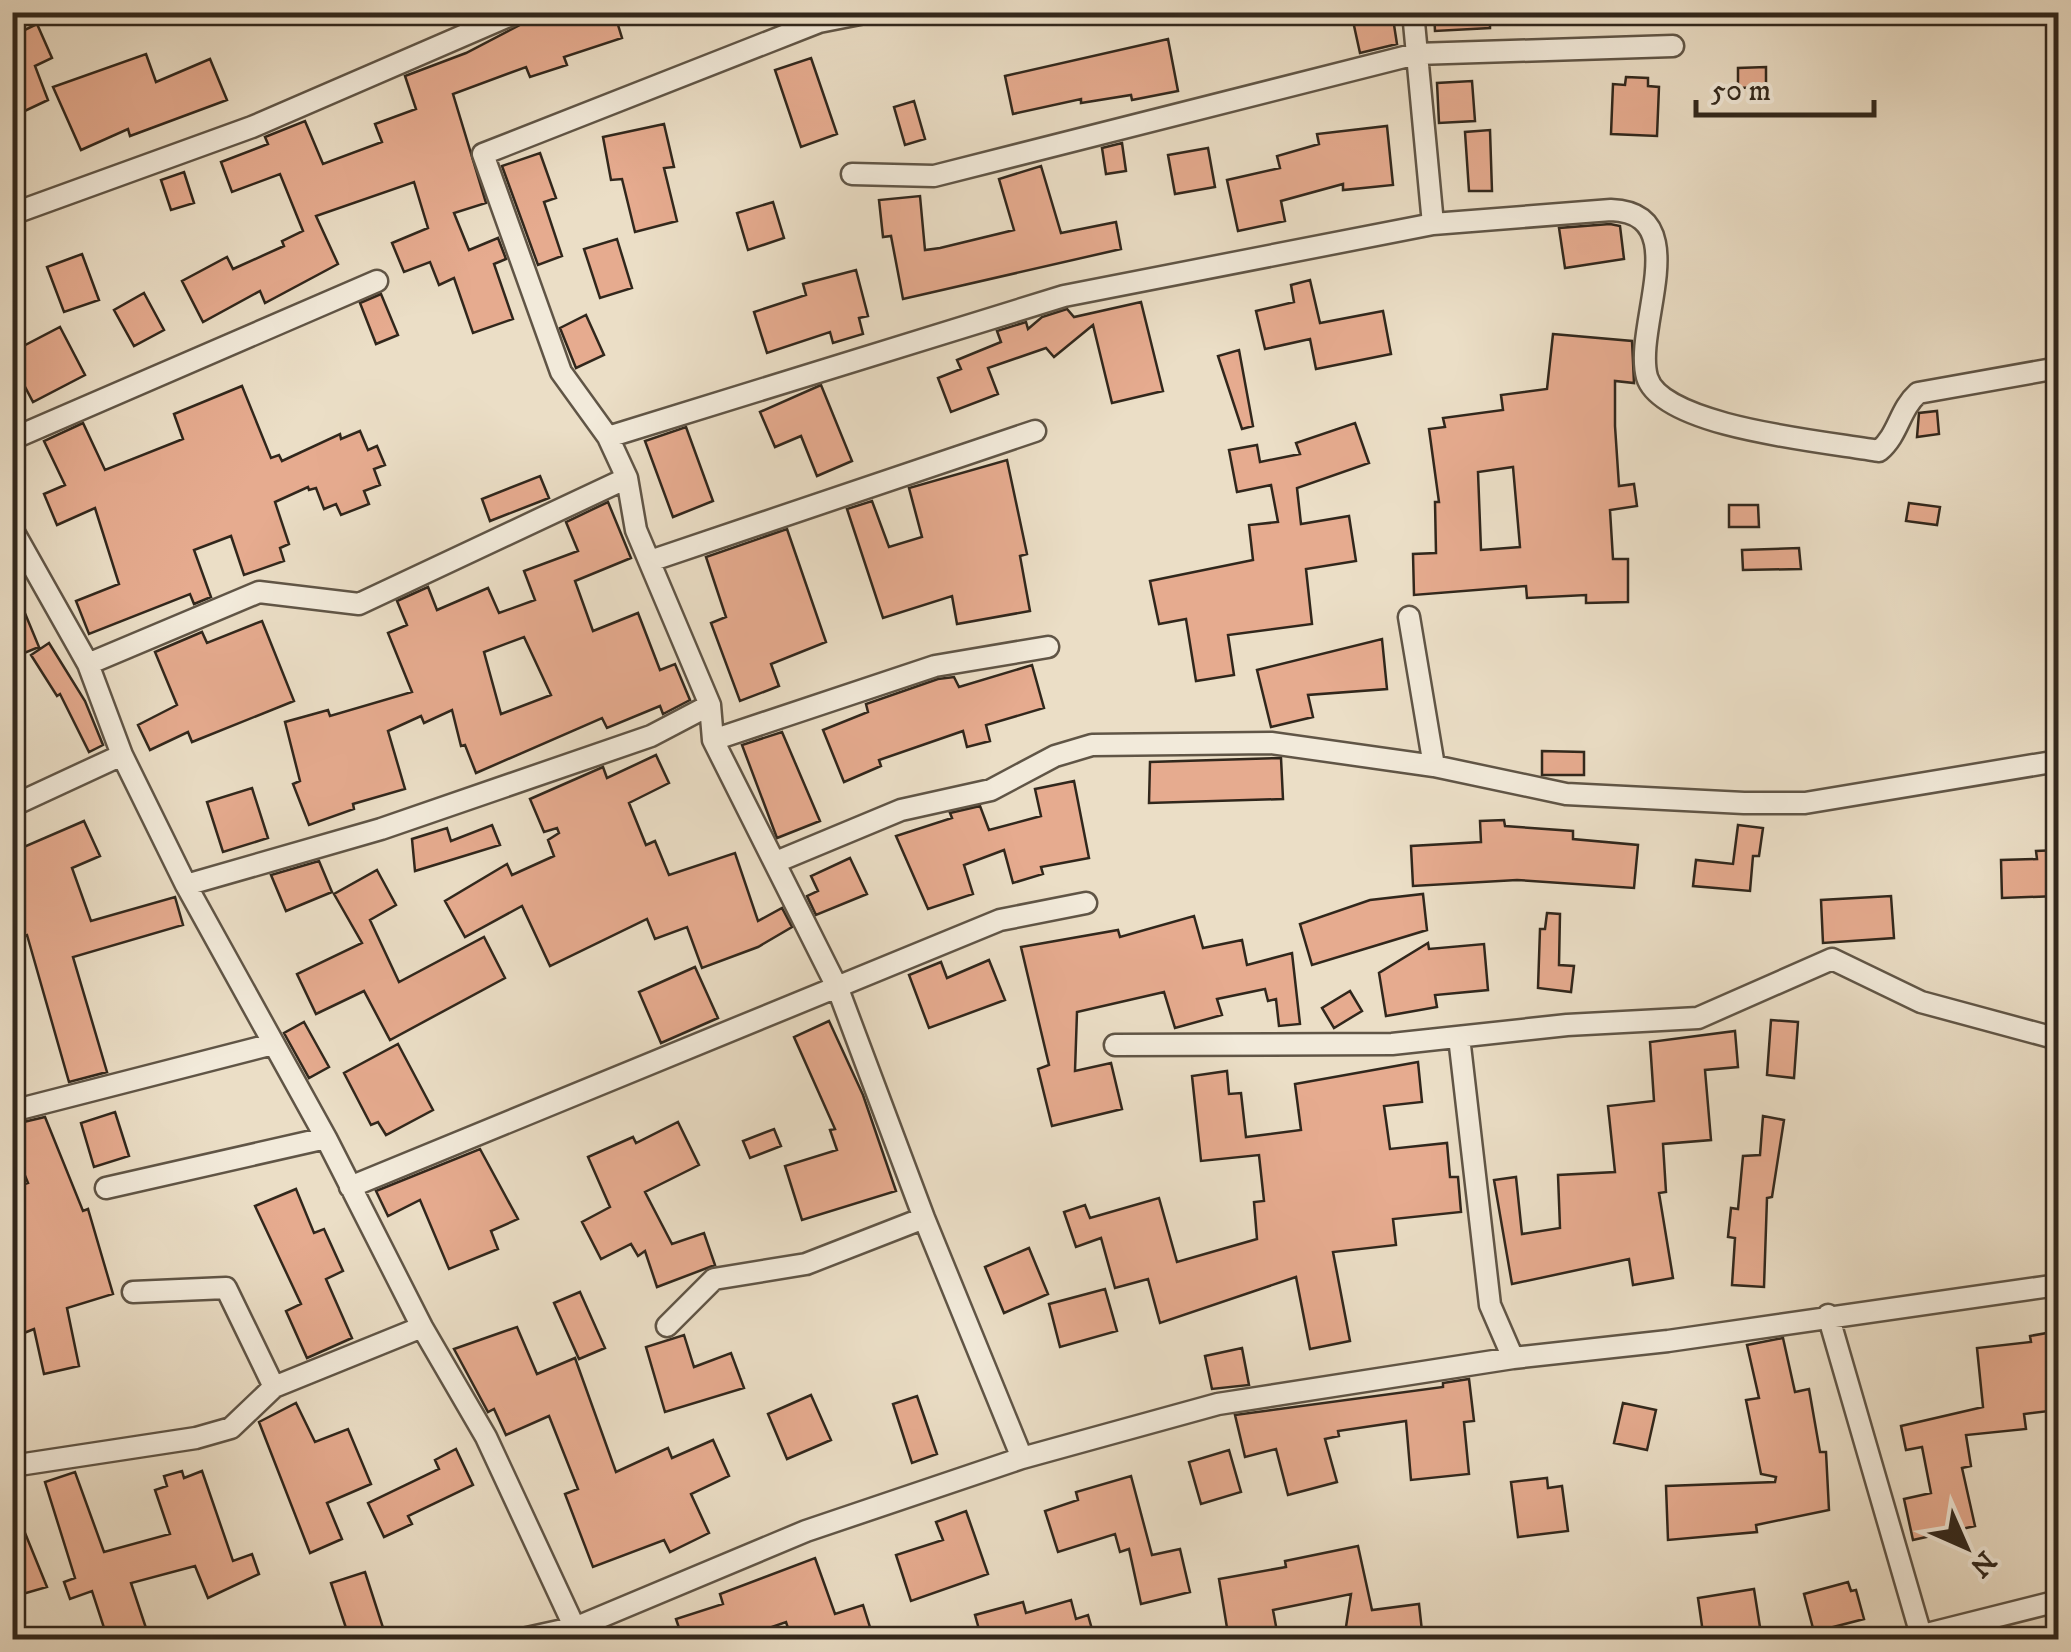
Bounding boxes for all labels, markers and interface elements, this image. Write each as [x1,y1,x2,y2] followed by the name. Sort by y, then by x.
[1696,55,1874,117] scale bar
[1711,73,1771,110] text: 50 m
[1916,1497,2016,1597] north arrow
[1962,1543,2003,1584] text: N

